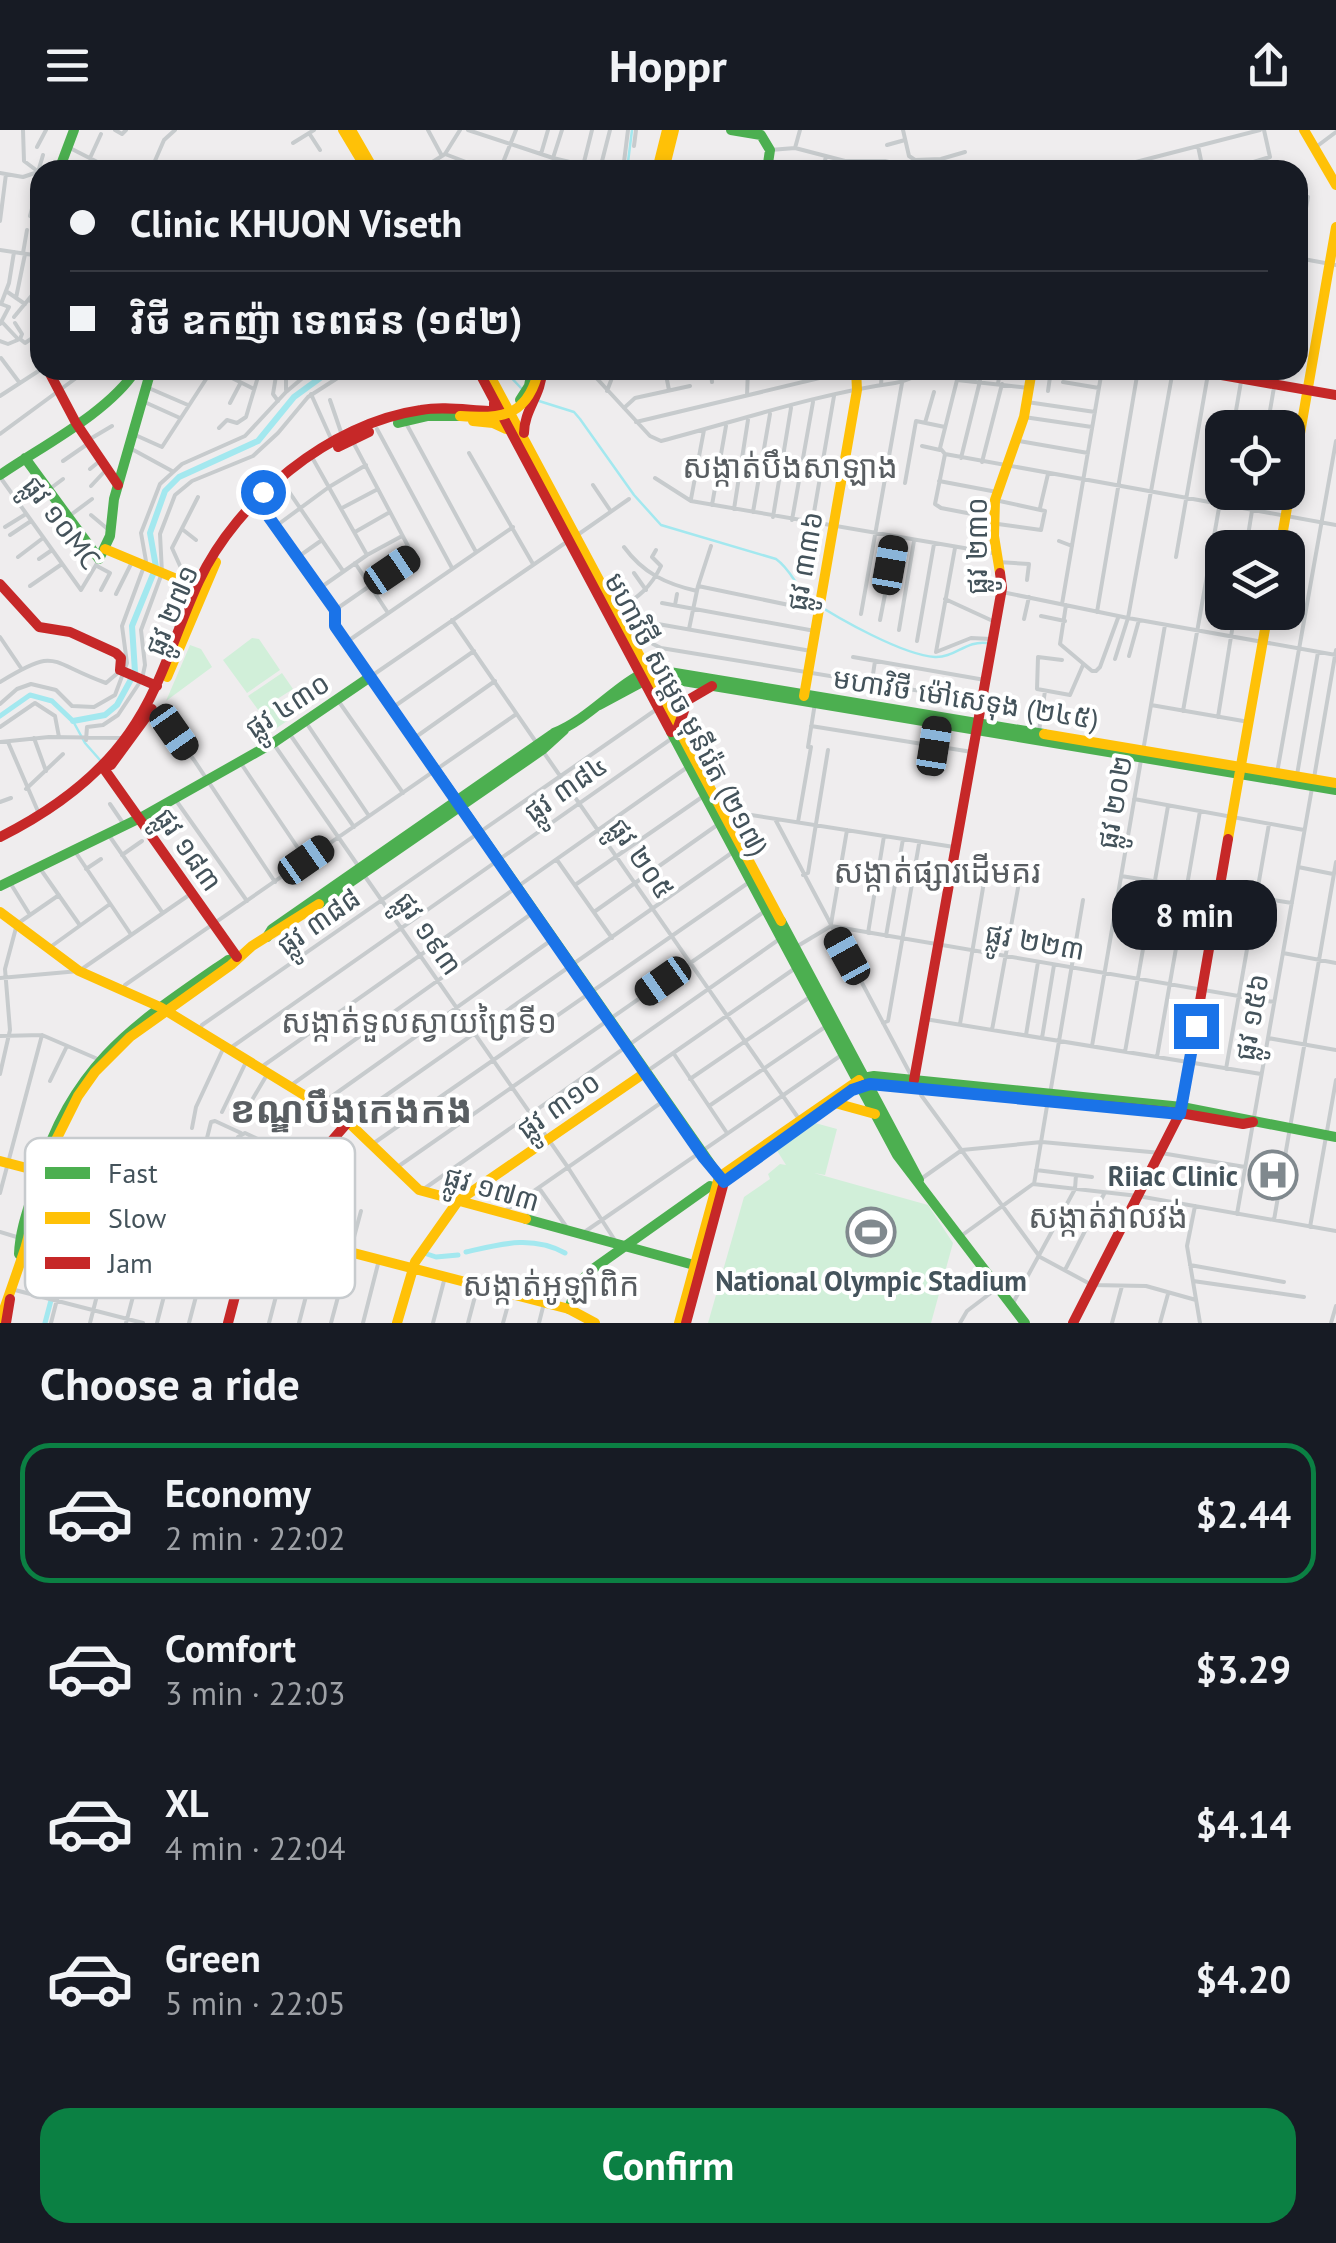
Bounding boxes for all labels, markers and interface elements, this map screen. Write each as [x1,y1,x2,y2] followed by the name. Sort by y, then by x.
[609,36,727,94] text: Hoppr
[40,38,95,93] icon: menu
[1241,38,1296,93] icon: share
[130,198,462,247] text: Clinic KHUON Viseth
[130,295,522,344] text: វិថី ឧកញ៉ា ទេពផន (១៨២)
[1205,410,1305,630] map controls
[1205,410,1305,510] button: locate
[682,445,898,487] district label: សង្កាត់បឹងសាឡាង
[9,468,109,581] street label: ផ្លូវ ១០MC
[241,470,286,515] route start
[958,497,1002,595] street label: ផ្លូវ ២៣០
[777,508,838,615] street label: ផ្លូវ ៣៣៦
[1205,530,1305,630] button: layers
[870,533,910,597] car
[359,541,425,599] car
[135,559,213,664] street label: ផ្លូវ ២៧១
[596,566,778,863] street label: មហាវិថី សម្តេច មុនីរ៉េត (២១៧)
[830,659,1101,738] street label: មហាវិថី ម៉ៅសេទុង (២៤៥)
[237,664,340,752] street label: ផ្លូវ ៤៣០
[145,699,203,765] car
[914,714,954,778] car
[516,746,618,836] street label: ផ្លូវ ៣៨៤
[1088,752,1148,853] street label: ផ្លូវ ២០២
[141,800,231,902] street label: ផ្លូវ ១៨៣
[595,810,683,910] street label: ផ្លូវ ២០៥
[273,831,339,889] car
[833,850,1041,892] district label: សង្កាត់ផ្សារដើមគរ
[269,879,371,969] street label: ផ្លូវ ៣៨៨
[1114,881,1278,951] callout: 8 min
[381,884,471,986] street label: ផ្លូវ ១៩៣
[1155,894,1234,936] text: 8 min
[981,914,1088,975] street label: ផ្លូវ ២២៣
[819,922,875,990] car
[630,952,696,1010] car
[1225,971,1284,1065] street label: ផ្លូវ ១៥៦
[281,1000,557,1042] district label: សង្កាត់ទួលស្វាយព្រៃទី១
[1174,1004,1219,1049] route end
[509,1063,611,1153] street label: ផ្លូវ ៣១០
[230,1084,472,1133] district label: ខណ្ឌបឹងកេងកង
[25,1138,355,1298] legend
[1247,1149,1299,1201] hospital icon: Riiac Clinic
[108,1154,158,1191] text: Fast
[438,1157,544,1226] street label: ផ្លូវ ១៧៣
[1108,1157,1238,1194] place label: Riiac Clinic
[1028,1195,1188,1237] district label: សង្កាត់វាលវង់
[108,1199,167,1236] text: Slow
[845,1206,897,1258] sports icon: National Olympic Stadium
[107,1244,153,1281] text: Jam
[715,1262,1027,1299] place label: National Olympic Stadium
[463,1263,639,1305] district label: សង្កាត់អូឡាំពិក
[40,1354,300,1412] text: Choose a ride
[45,1468,135,1558] icon: car
[165,1468,311,1517] text: Economy
[1195,1489,1291,1538] text: $2.44
[165,1517,345,1559] text: 2 min · 22:02
[45,1623,135,1713] icon: car
[165,1623,296,1672] text: Comfort
[1195,1644,1291,1693] text: $3.29
[165,1672,345,1714] text: 3 min · 22:03
[45,1778,135,1868] icon: car
[165,1778,209,1827] text: XL
[1195,1799,1291,1848] text: $4.14
[165,1827,345,1869] text: 4 min · 22:04
[45,1933,135,2023] icon: car
[165,1933,261,1982] text: Green
[1195,1954,1291,2003] text: $4.20
[165,1982,345,2024] text: 5 min · 22:05
[40,2108,1296,2223] button: Confirm

